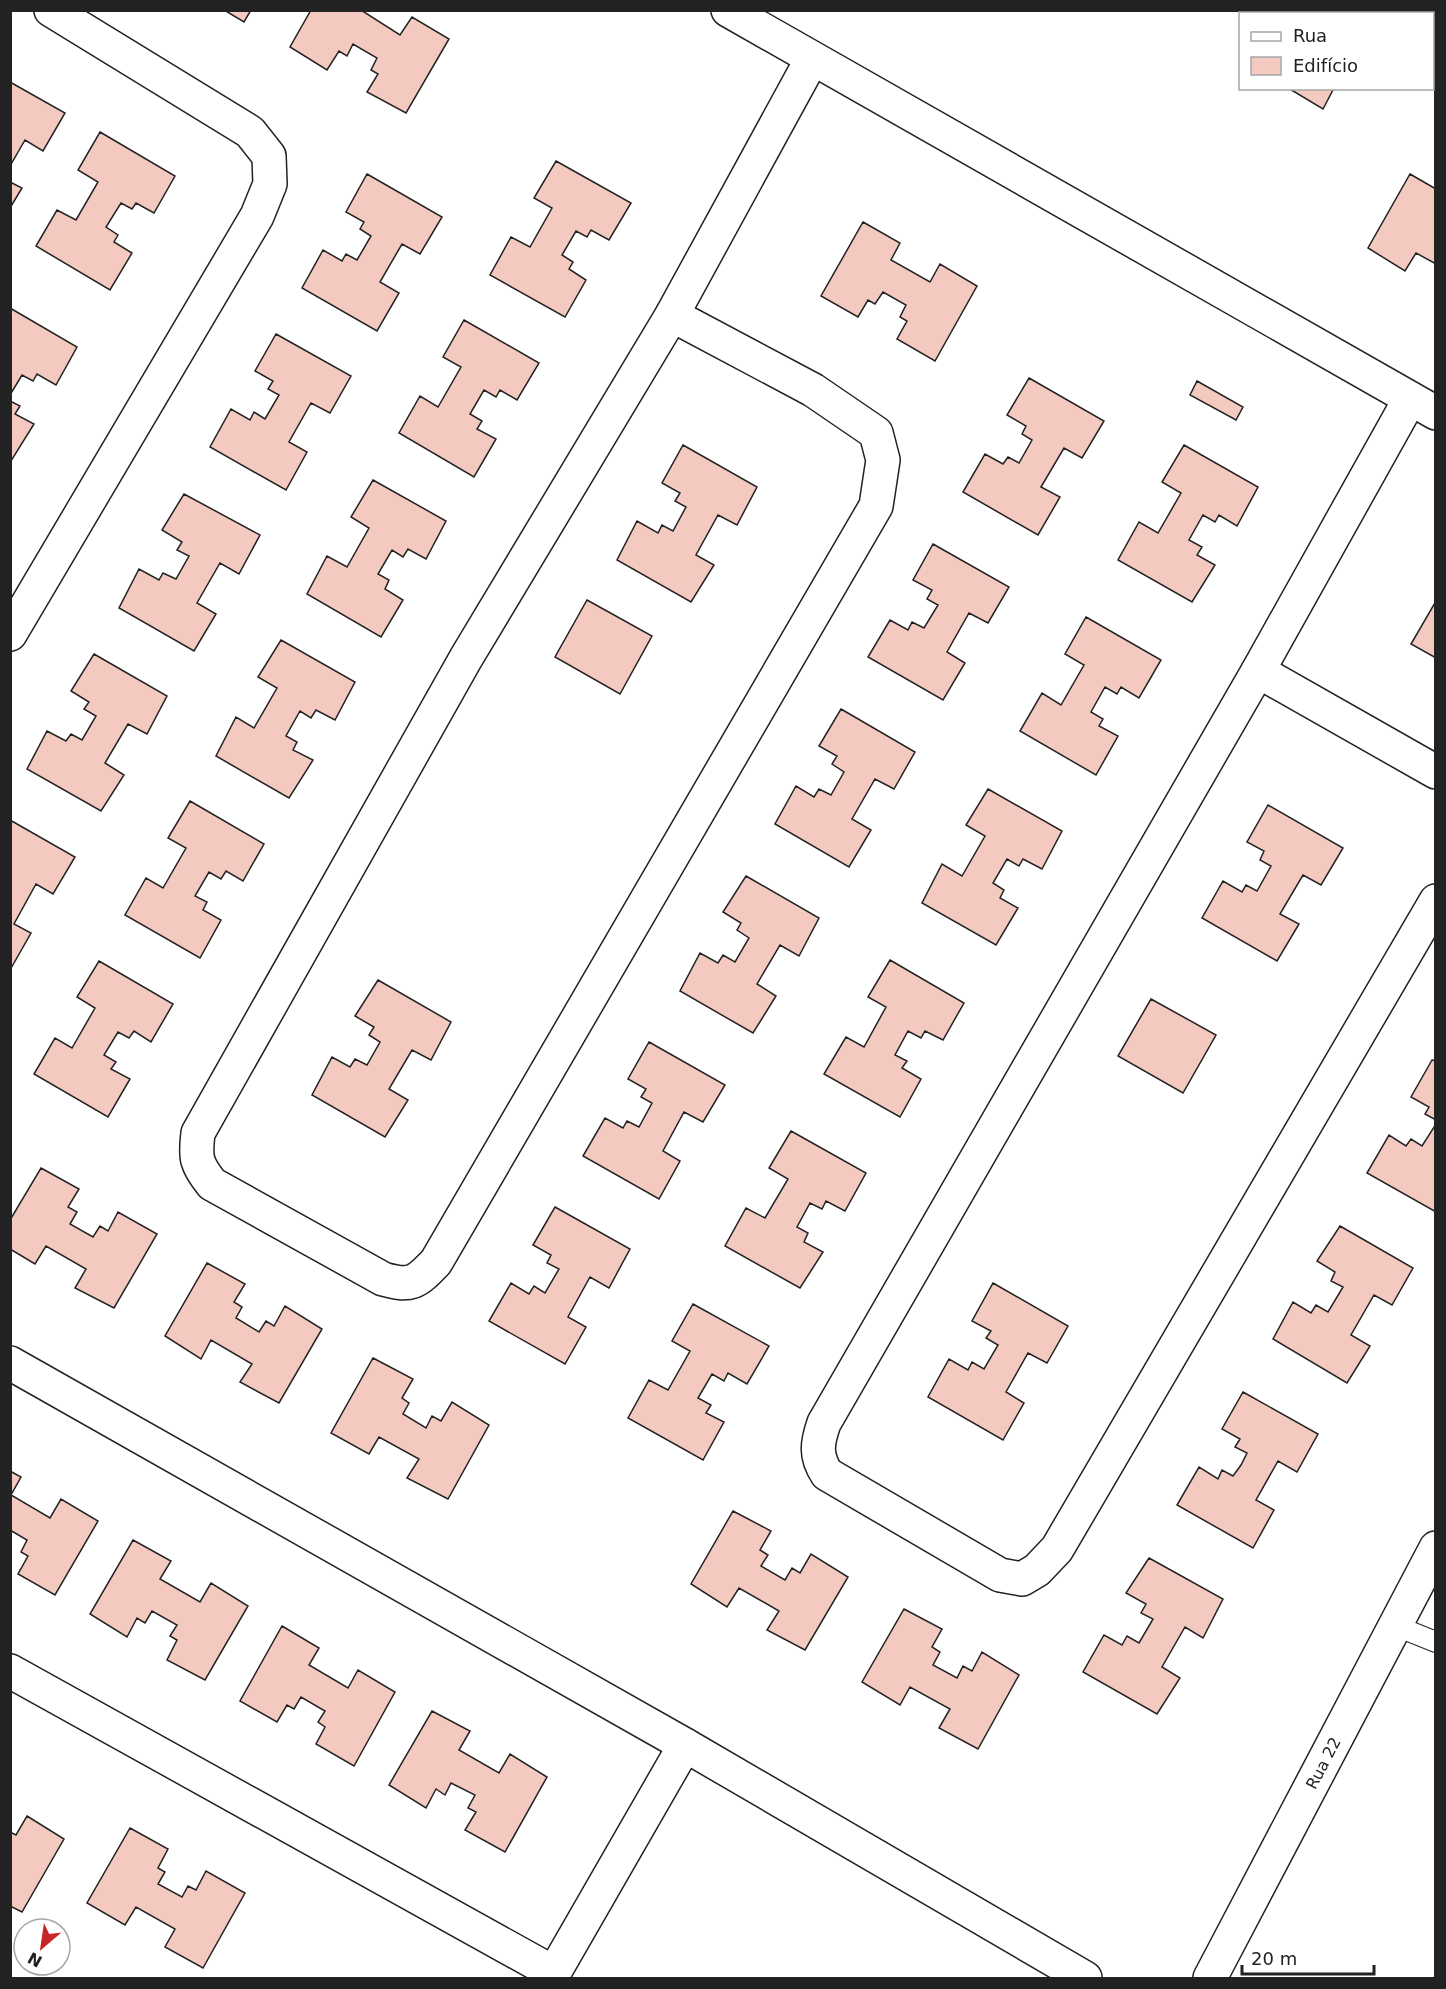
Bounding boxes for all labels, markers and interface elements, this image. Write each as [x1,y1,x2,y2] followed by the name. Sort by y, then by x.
[1239,12,1434,90] legend
[1293,25,1327,46] text: Rua
[1293,55,1358,76] text: Edifício
[1302,1734,1345,1792] street label: Rua 22
[12,1917,72,1977] north arrow
[1242,1938,1374,1976] scale bar
[25,1948,45,1971] text: N
[1251,1948,1297,1969] text: 20 m

